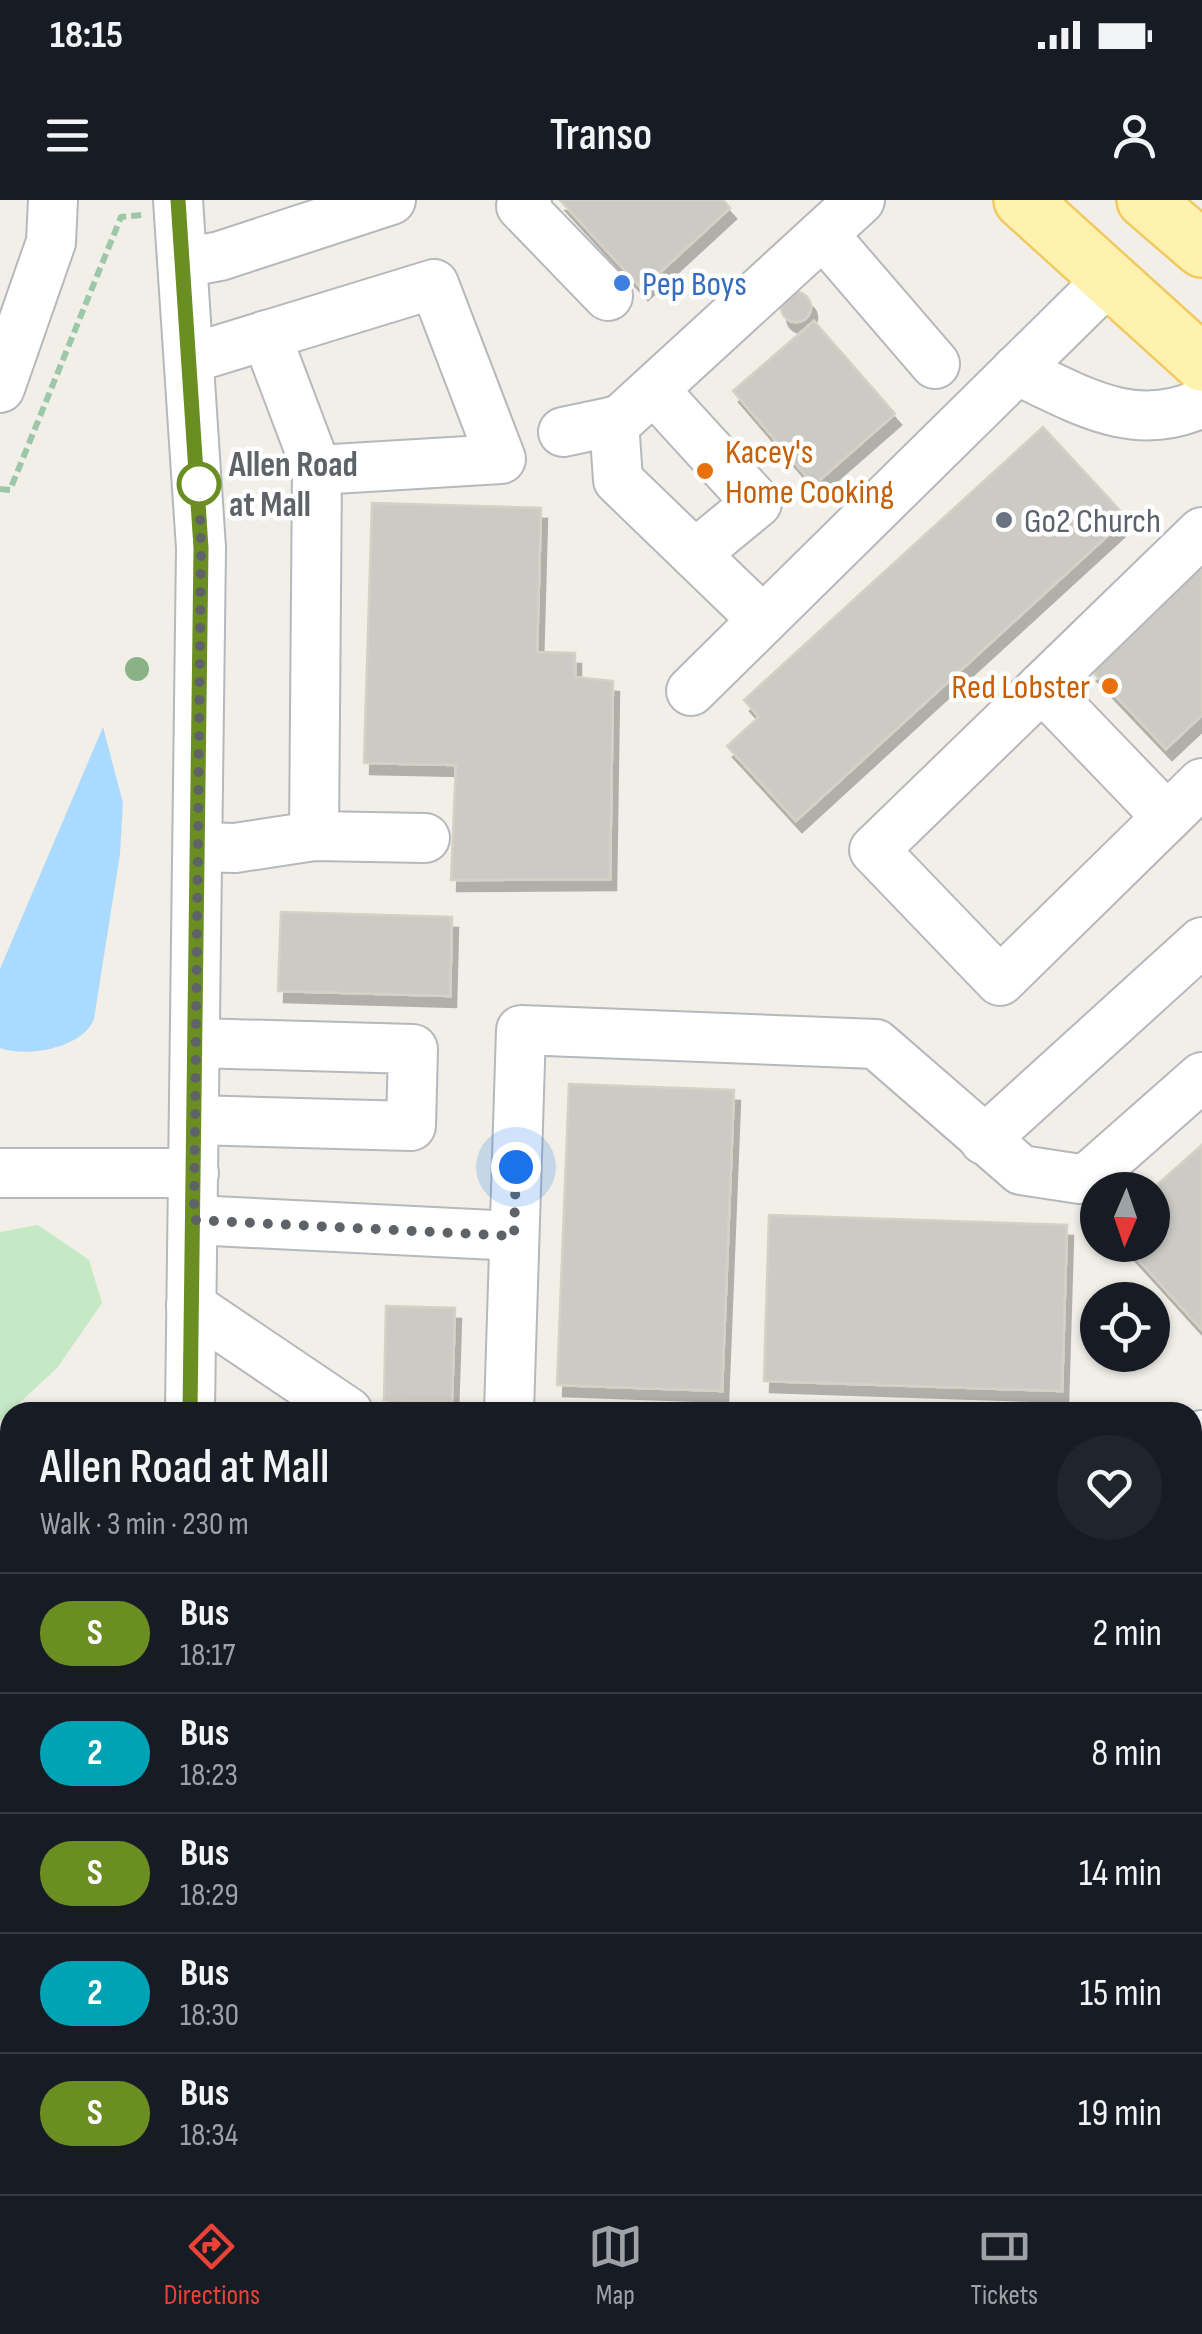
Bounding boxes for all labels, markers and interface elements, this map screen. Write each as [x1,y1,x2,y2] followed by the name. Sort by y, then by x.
[50,13,123,58] text: 18:15
[40,108,95,163] icon: menu
[550,108,652,163] text: Transo
[1107,108,1162,163] icon: person
[642,263,747,306] place label: Pep Boys
[611,272,633,294] marker: Pep Boys
[725,431,894,514] place label: Kacey's Home Cooking
[228,444,358,527] place label: Allen Road at Mall
[694,460,716,482] marker: Kacey's Home Cooking
[178,463,220,505] marker: Allen Road at Mall
[1024,500,1161,543] place label: Go2 Church
[993,509,1015,531] marker: Go2 Church
[951,666,1090,709] place label: Red Lobster
[1099,675,1121,697] marker: Red Lobster
[491,1142,541,1192] your location
[1080,1172,1170,1262] north arrow
[1080,1172,1170,1372] map controls
[1080,1282,1170,1372] button: locate
[1057,1435,1162,1540] button: heart
[40,1439,329,1496] text: Allen Road at Mall
[40,1505,249,1544] text: Walk · 3 min · 230 m
[180,1591,229,1636] text: Bus
[1093,1611,1162,1656] text: 2 min
[87,1612,103,1655] text: S
[180,1636,235,1675] text: 18:17
[180,1711,229,1756] text: Bus
[1092,1731,1162,1776] text: 8 min
[87,1732,103,1775] text: 2
[180,1756,238,1795] text: 18:23
[180,1831,229,1876] text: Bus
[1079,1851,1162,1896] text: 14 min
[87,1852,103,1895] text: S
[180,1876,239,1915] text: 18:29
[180,1951,229,1996] text: Bus
[1080,1971,1162,2016] text: 15 min
[87,1972,103,2015] text: 2
[180,1996,239,2035] text: 18:30
[180,2071,229,2116] text: Bus
[1078,2091,1162,2136] text: 19 min
[87,2092,103,2135] text: S
[180,2116,238,2155] text: 18:34
[164,2219,260,2312] tab: Directions
[588,2219,643,2312] tab: Map
[971,2219,1038,2312] tab: Tickets

